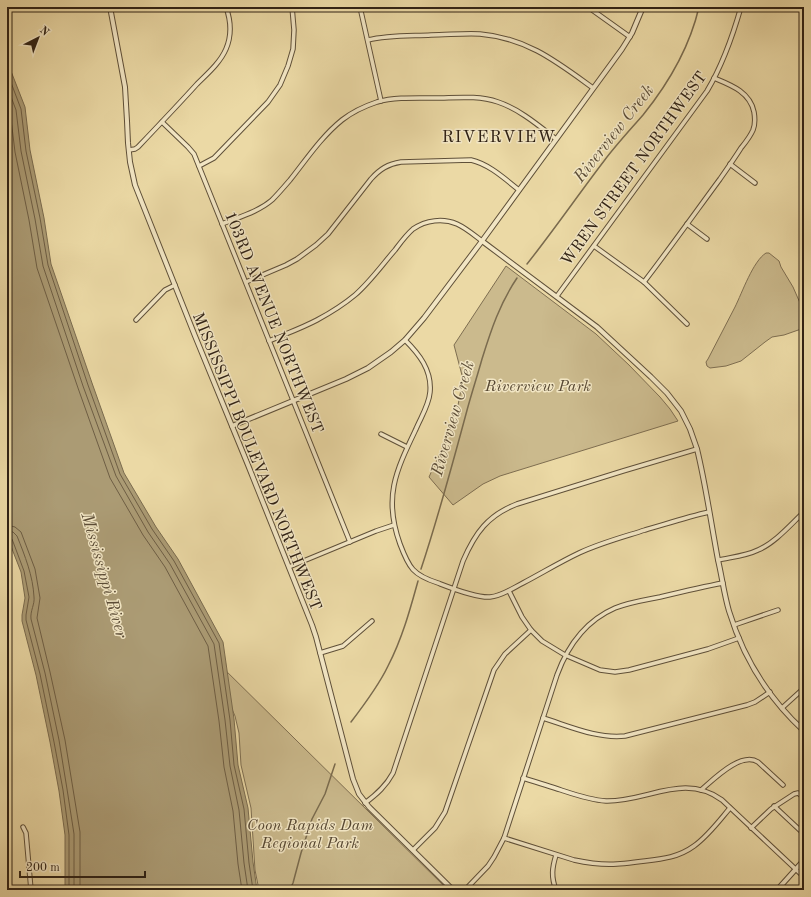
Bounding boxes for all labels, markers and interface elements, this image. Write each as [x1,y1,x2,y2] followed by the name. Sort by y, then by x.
[18,18,58,58] north arrow
[37,25,51,39] text: N
[559,69,710,269] street label: WREN STREET NORTHWEST
[570,82,657,187] water label: Riverview Creek
[442,129,556,146] district label: RIVERVIEW
[221,209,325,436] street label: 103RD AVENUE NORTHWEST
[189,311,323,613] street label: MISSISSIPPI BOULEVARD NORTHWEST
[429,359,478,479] water label: Riverview Creek
[484,379,591,395] park label: Riverview Park
[77,510,130,641] water label: Mississippi River
[247,818,373,852] park label: Coon Rapids Dam Regional Park
[20,853,145,879] scale bar
[26,862,60,874] text: 200 m

